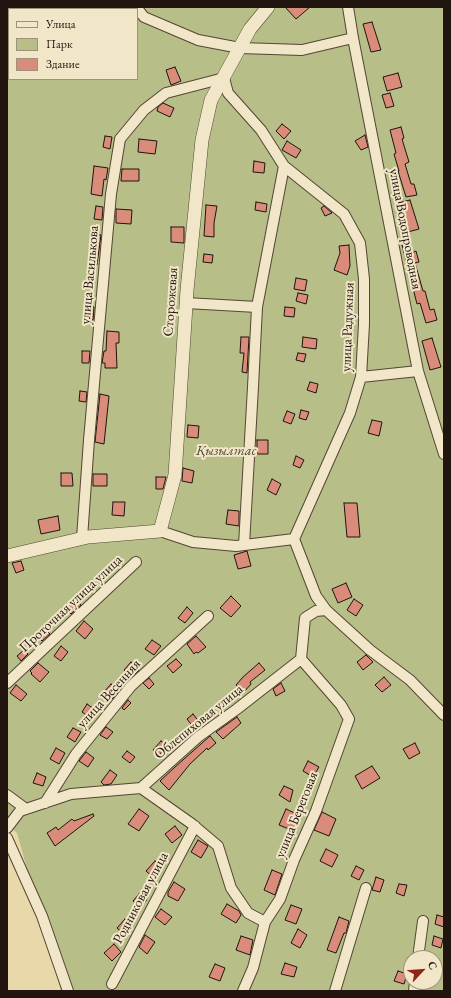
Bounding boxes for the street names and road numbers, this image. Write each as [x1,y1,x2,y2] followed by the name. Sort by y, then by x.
[385,167,425,291] street label: улица Водопроводная
[77,225,103,325] street label: улица Василькова
[160,267,182,337] street label: Сторожевая
[338,282,358,372] street label: улица Радужная
[16,552,126,656] street label: Проточная улица улица
[74,656,144,732] street label: улица Весенняя
[151,681,247,763] street label: Облепиховая улица
[272,769,322,861] street label: улица Береговая
[110,849,172,947] street label: Родниковая улица

